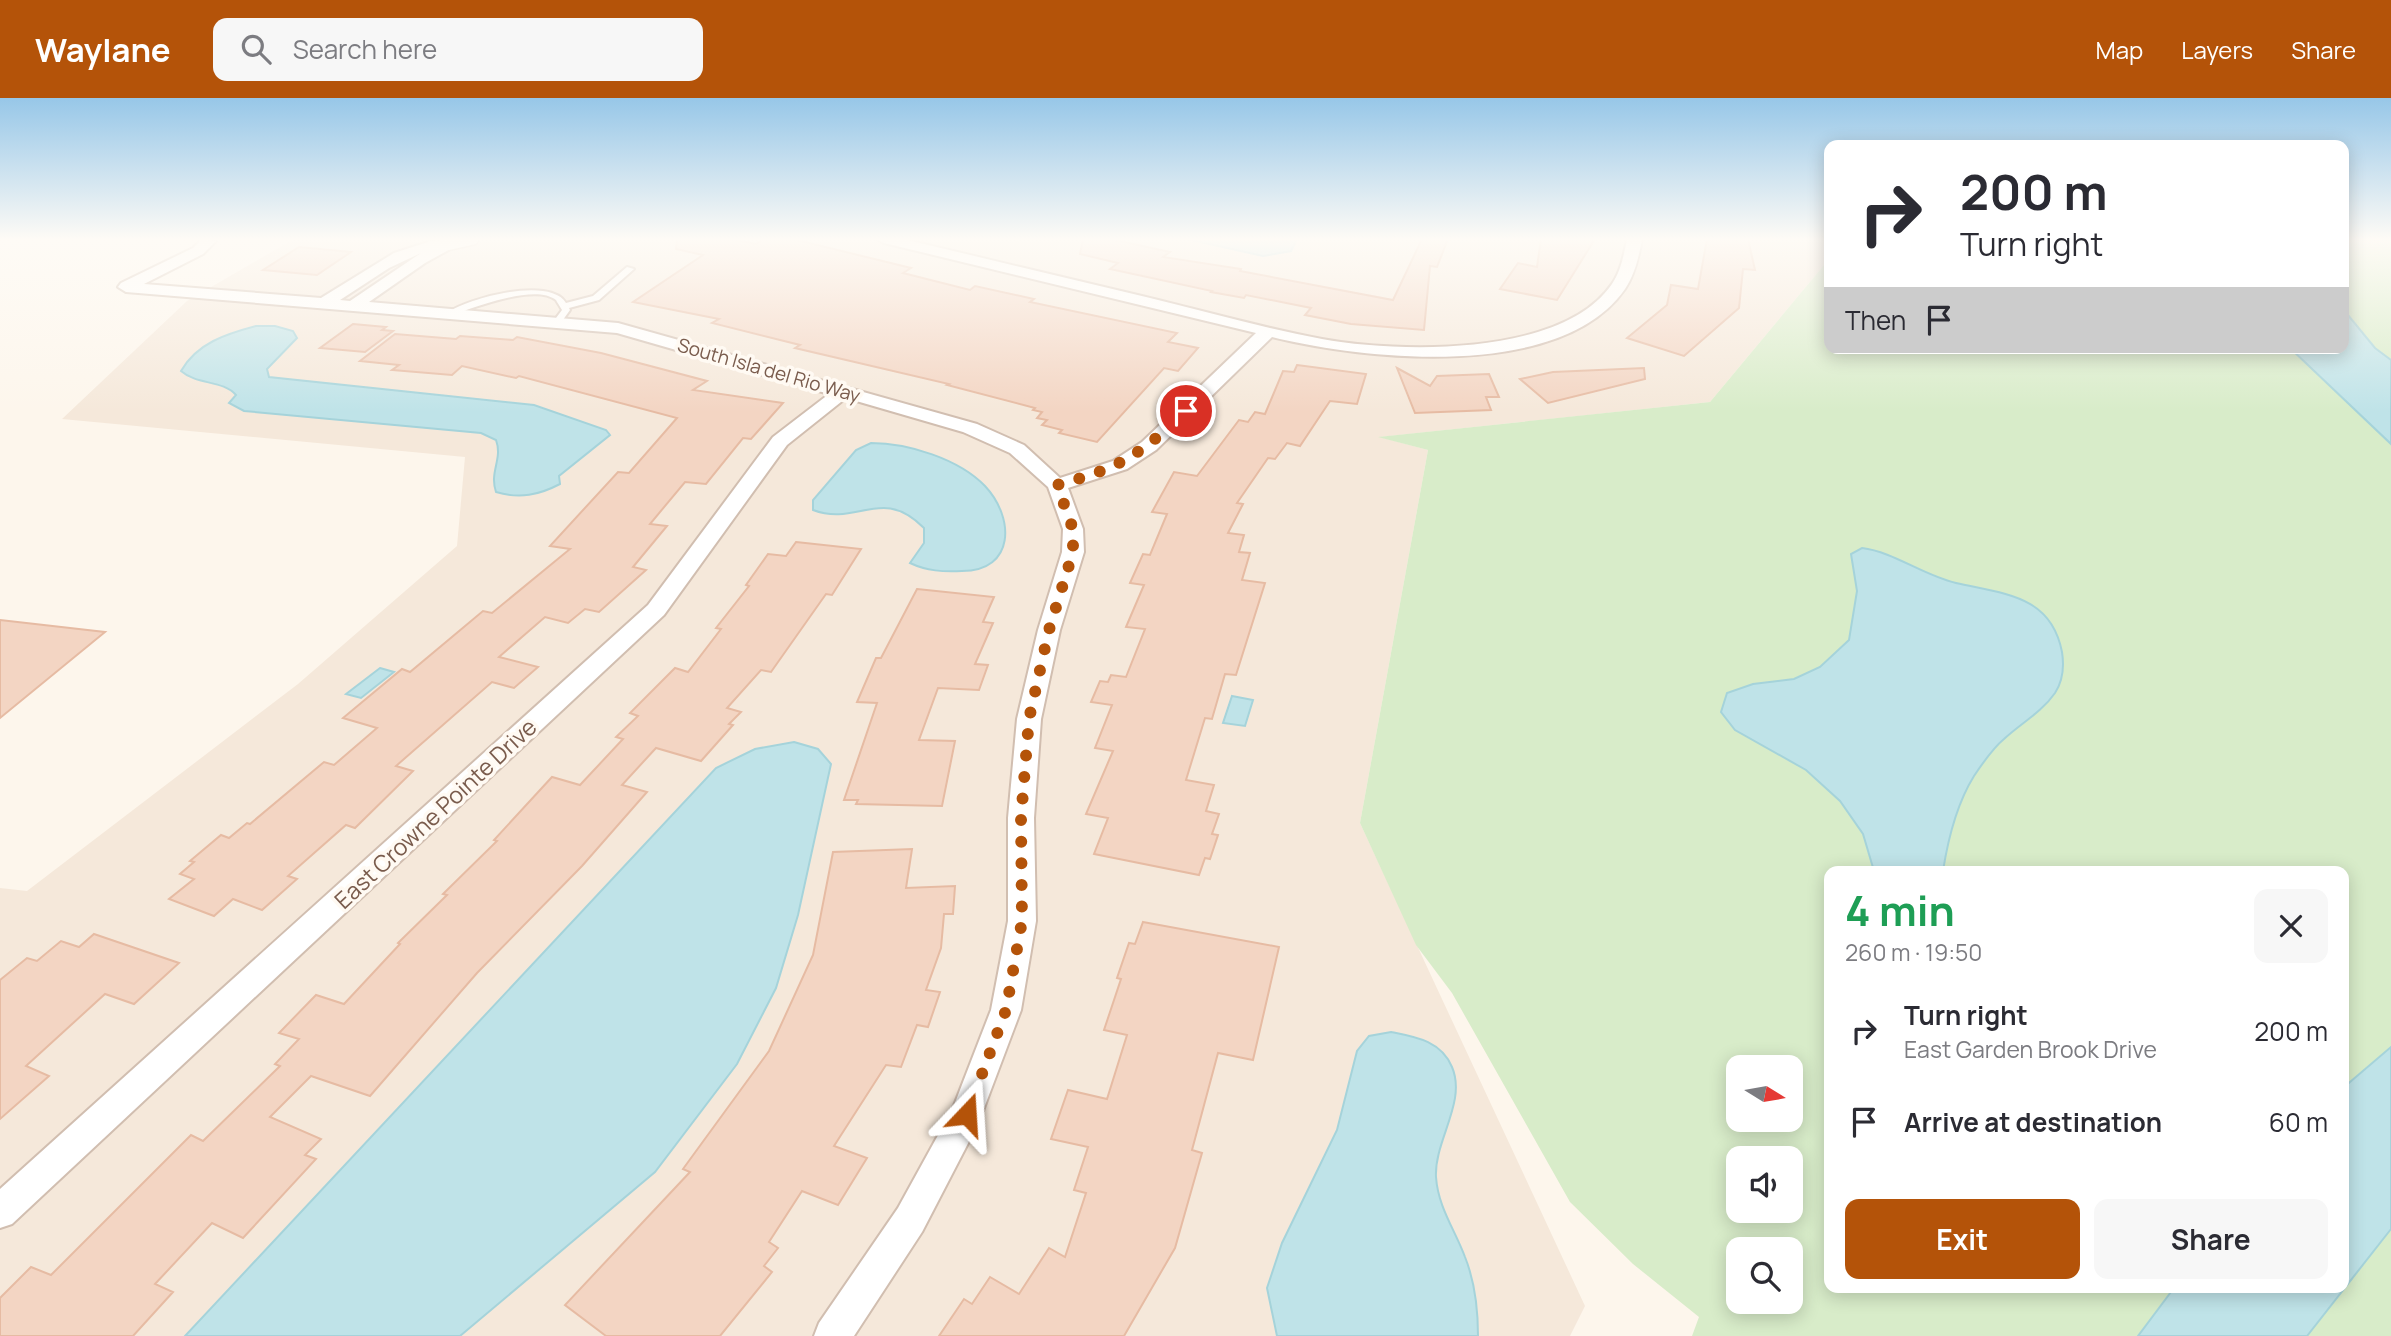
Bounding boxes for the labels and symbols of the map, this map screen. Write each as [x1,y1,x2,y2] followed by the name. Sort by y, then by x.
[675,331,863,409] street label: South Isla del Rio Way
[1156,381,1216,441] pin
[327,711,543,915] street label: East Crowne Pointe Drive
[1726,1055,1802,1132] north arrow
[930,1077,1004,1151] position arrow

